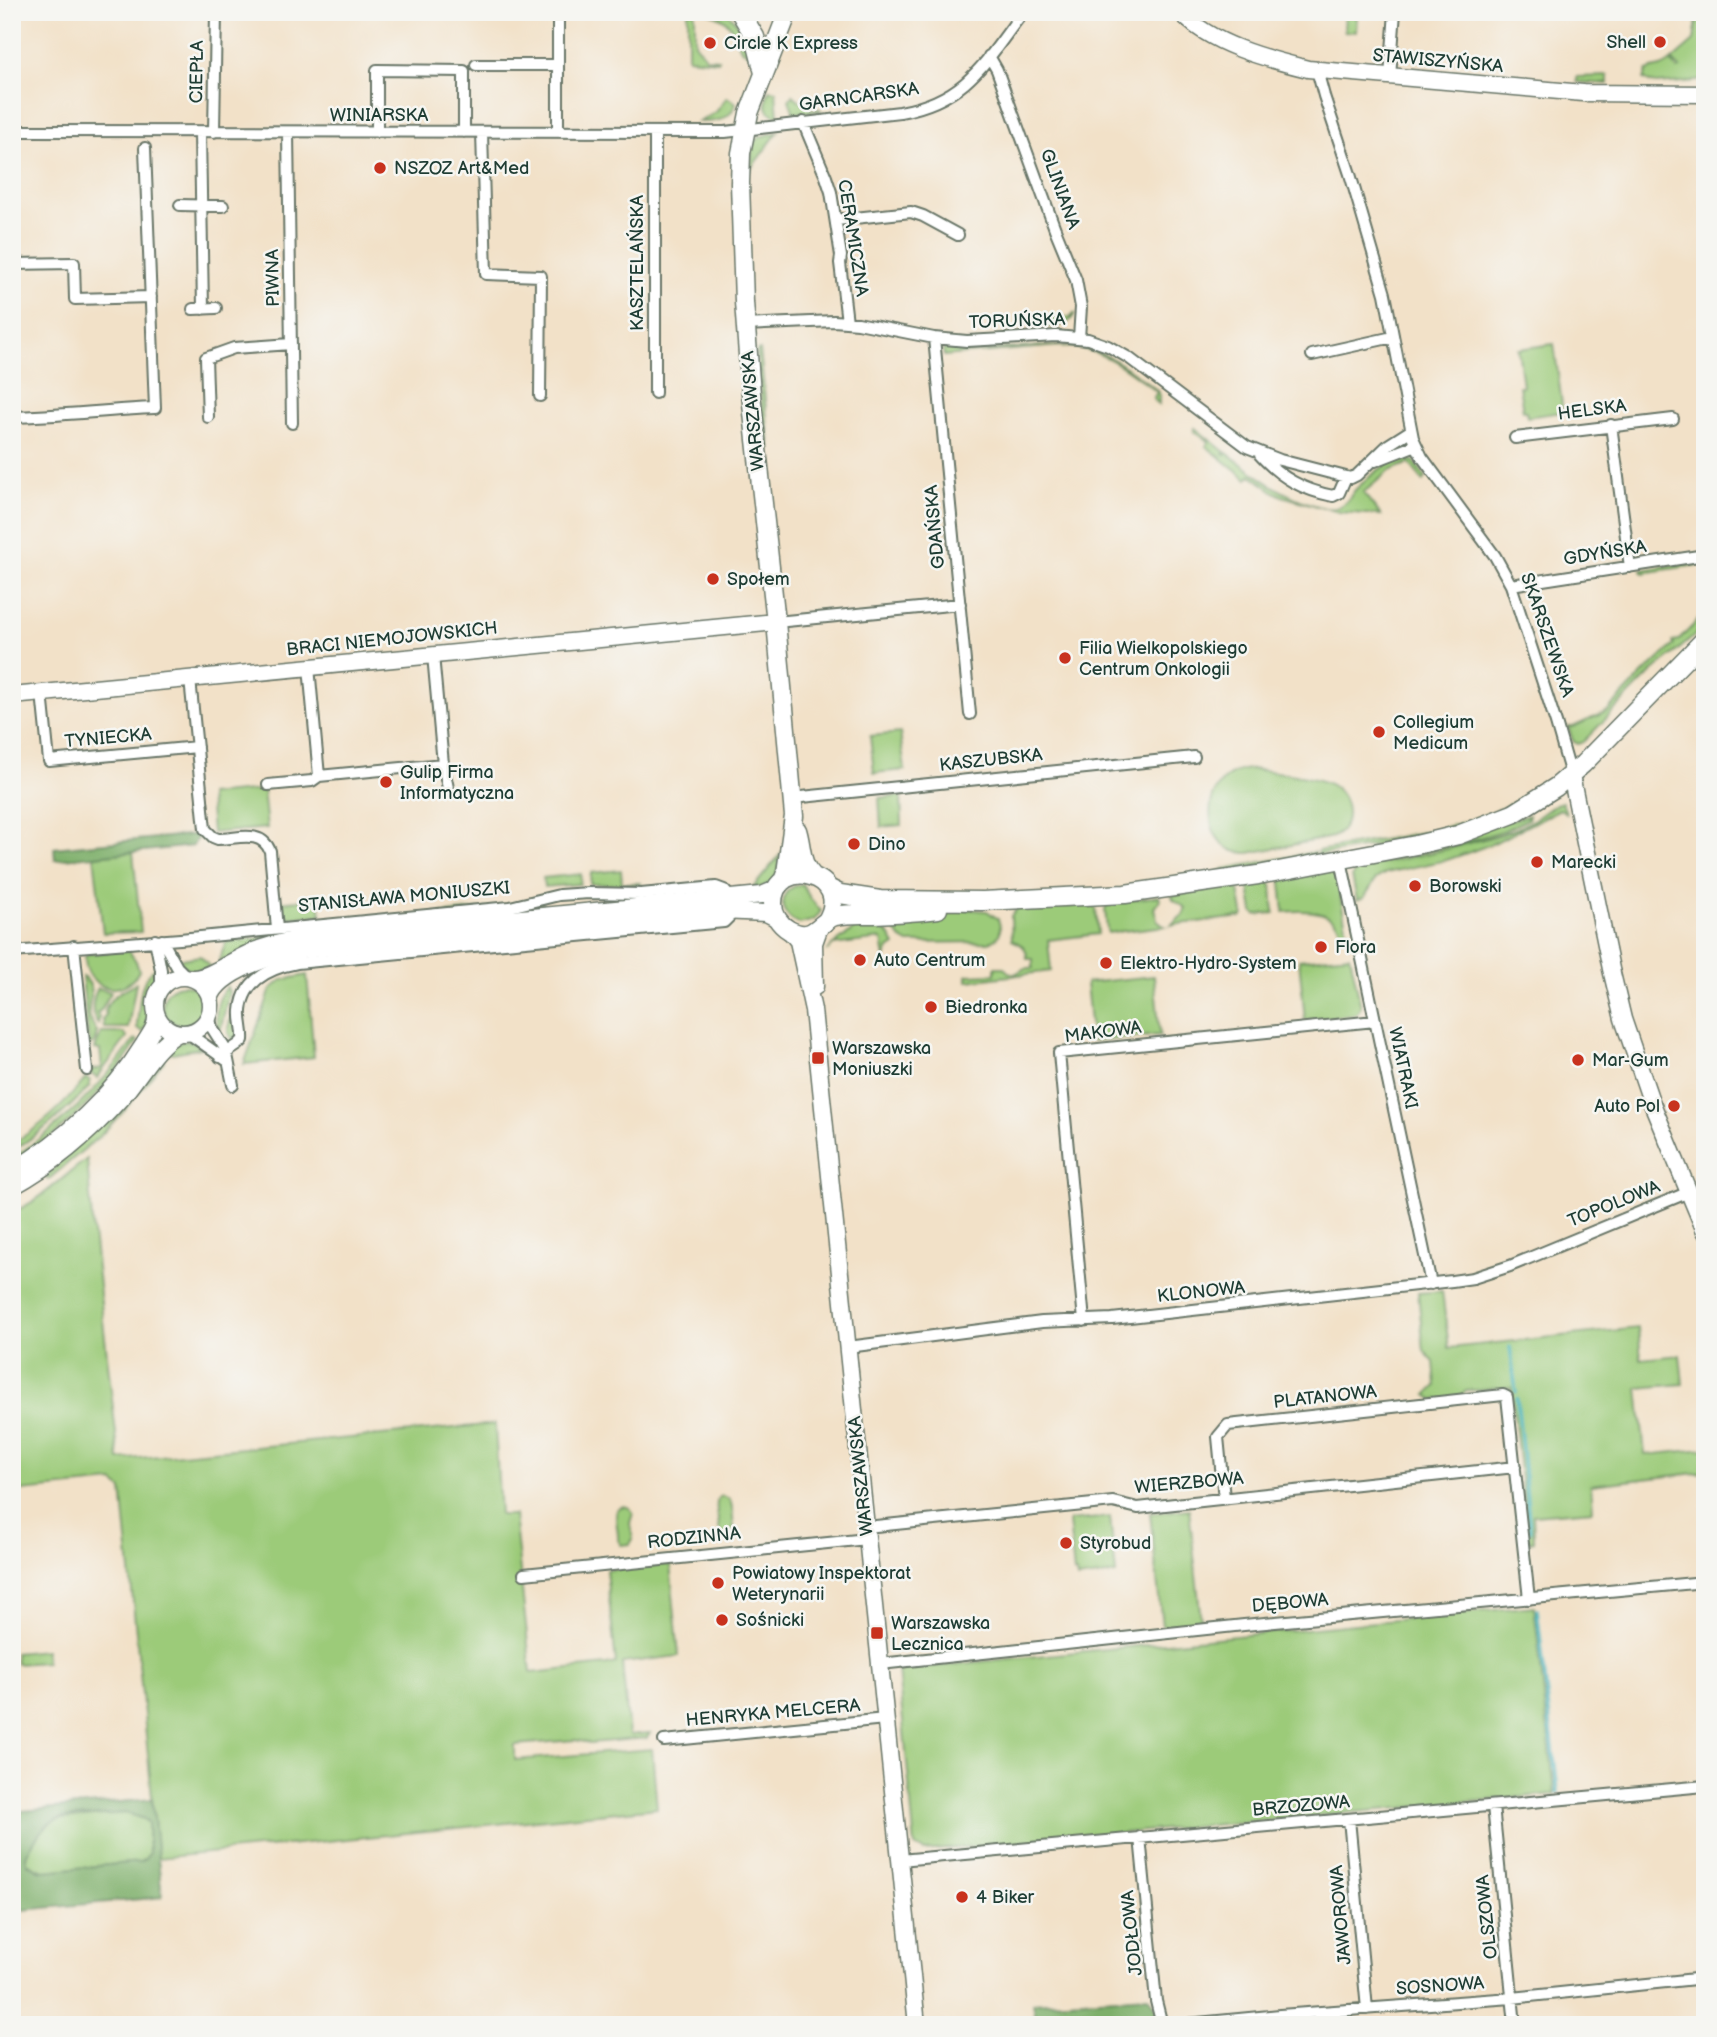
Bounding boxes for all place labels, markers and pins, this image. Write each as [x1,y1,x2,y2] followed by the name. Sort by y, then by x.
[1606,32,1646,53] place label: Shell
[724,33,858,54] place label: Circle K Express
[1652,34,1668,50] marker: Shell
[702,35,718,51] marker: Circle K Express
[394,158,529,179] place label: NSZOZ Art&Med
[372,160,388,176] marker: NSZOZ Art&Med
[727,569,790,590] place label: Społem
[705,571,721,587] marker: Społem
[1079,638,1248,680] place label: Filia Wielkopolskiego Centrum Onkologii
[1057,650,1073,666] marker: Filia Wielkopolskiego Centrum Onkologii
[1393,712,1474,754] place label: Collegium Medicum
[1371,724,1387,740] marker: Collegium Medicum
[400,762,514,804] place label: Gulip Firma Informatyczna
[378,774,394,790] marker: Gulip Firma Informatyczna
[868,834,906,855] place label: Dino
[846,836,862,852] marker: Dino
[1551,852,1616,873] place label: Marecki
[1529,854,1545,870] marker: Marecki
[1429,876,1502,897] place label: Borowski
[1407,878,1423,894] marker: Borowski
[1335,937,1376,958] place label: Flora
[1313,939,1329,955] marker: Flora
[874,950,985,971] place label: Auto Centrum
[852,952,868,968] marker: Auto Centrum
[1120,953,1297,974] place label: Elektro-Hydro-System
[1098,955,1114,971] marker: Elektro-Hydro-System
[945,997,1028,1018] place label: Biedronka
[923,999,939,1015] marker: Biedronka
[832,1038,931,1080] place label: Warszawska Moniuszki
[810,1050,826,1066] marker: Warszawska Moniuszki
[1592,1050,1669,1071] place label: Mar-Gum
[1570,1052,1586,1068] marker: Mar-Gum
[1594,1096,1660,1117] place label: Auto Pol
[1666,1098,1682,1114] marker: Auto Pol
[1080,1533,1151,1554] place label: Styrobud
[1058,1535,1074,1551] marker: Styrobud
[732,1563,911,1605] place label: Powiatowy Inspektorat Weterynarii
[710,1575,726,1591] marker: Powiatowy Inspektorat Weterynarii
[736,1610,804,1631] place label: Sośnicki
[714,1612,730,1628] marker: Sośnicki
[891,1613,990,1655] place label: Warszawska Lecznica
[869,1625,885,1641] marker: Warszawska Lecznica
[976,1887,1035,1908] place label: 4 Biker
[954,1889,970,1905] marker: 4 Biker

